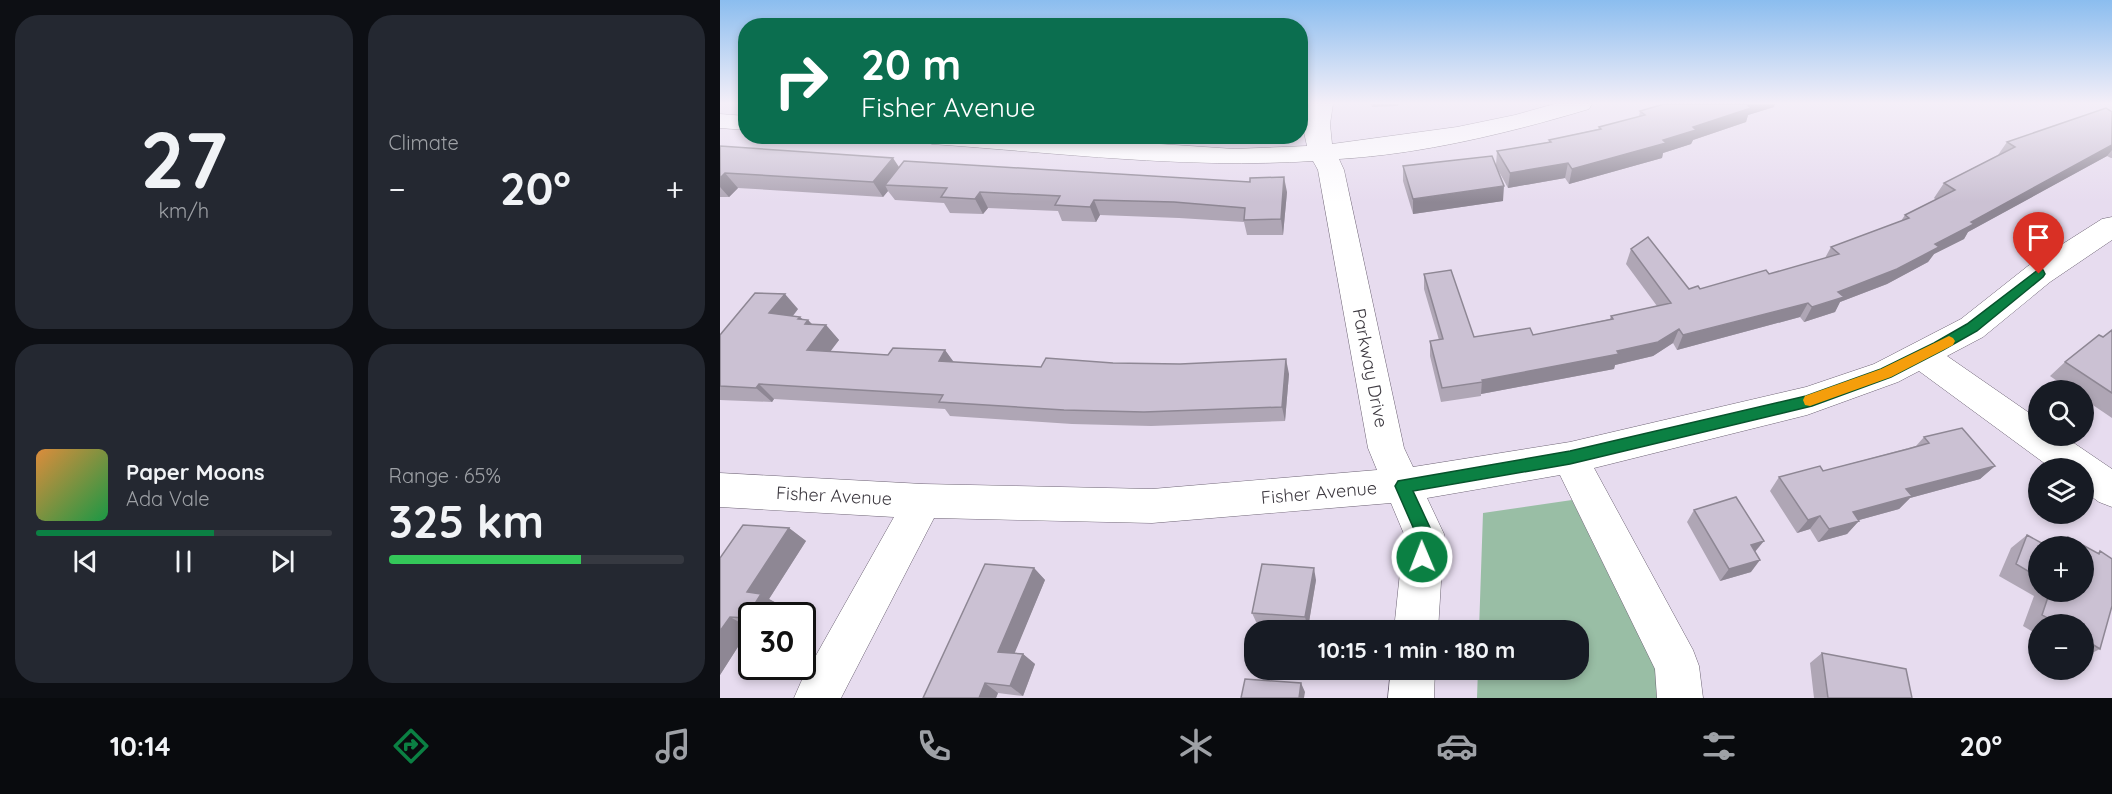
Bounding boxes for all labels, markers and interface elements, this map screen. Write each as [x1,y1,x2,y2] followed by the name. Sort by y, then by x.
[861,38,961,91] text: 20 m
[762,42,840,120] icon: right
[861,90,1035,124] text: Fisher Avenue
[140,110,227,208] text: 27
[389,130,459,155] text: Climate
[500,160,571,216] text: 20°
[389,168,406,209] text: −
[665,168,684,209] text: +
[158,198,209,223] text: km/h
[2013,212,2064,274] pin
[2022,221,2055,254] icon: arrive
[1348,306,1393,430] street label: Parkway Drive
[2028,380,2094,680] map controls
[2028,380,2094,446] button: search
[126,458,265,486] text: Paper Moons
[2028,458,2094,524] button: layers
[389,463,501,488] text: Range · 65%
[1260,476,1378,509] street label: Fisher Avenue
[775,481,893,510] street label: Fisher Avenue
[126,486,210,511] text: Ada Vale
[389,493,544,549] text: 325 km
[1390,525,1454,589] position arrow
[2028,536,2094,602] button: +
[69,545,102,578] icon: previous
[167,545,200,578] icon: pause
[266,545,299,578] icon: next
[738,602,816,680] speed limit sign: 30
[2028,614,2094,680] button: −
[1318,636,1515,664] text: 10:15 · 1 min · 180 m
[390,725,432,767] icon: directions
[652,725,694,767] icon: music
[913,725,955,767] icon: phone
[1175,725,1217,767] icon: climate
[1436,725,1478,767] icon: car
[1698,725,1740,767] icon: filters
[110,729,171,763] text: 10:14
[1960,729,2002,763] text: 20°

